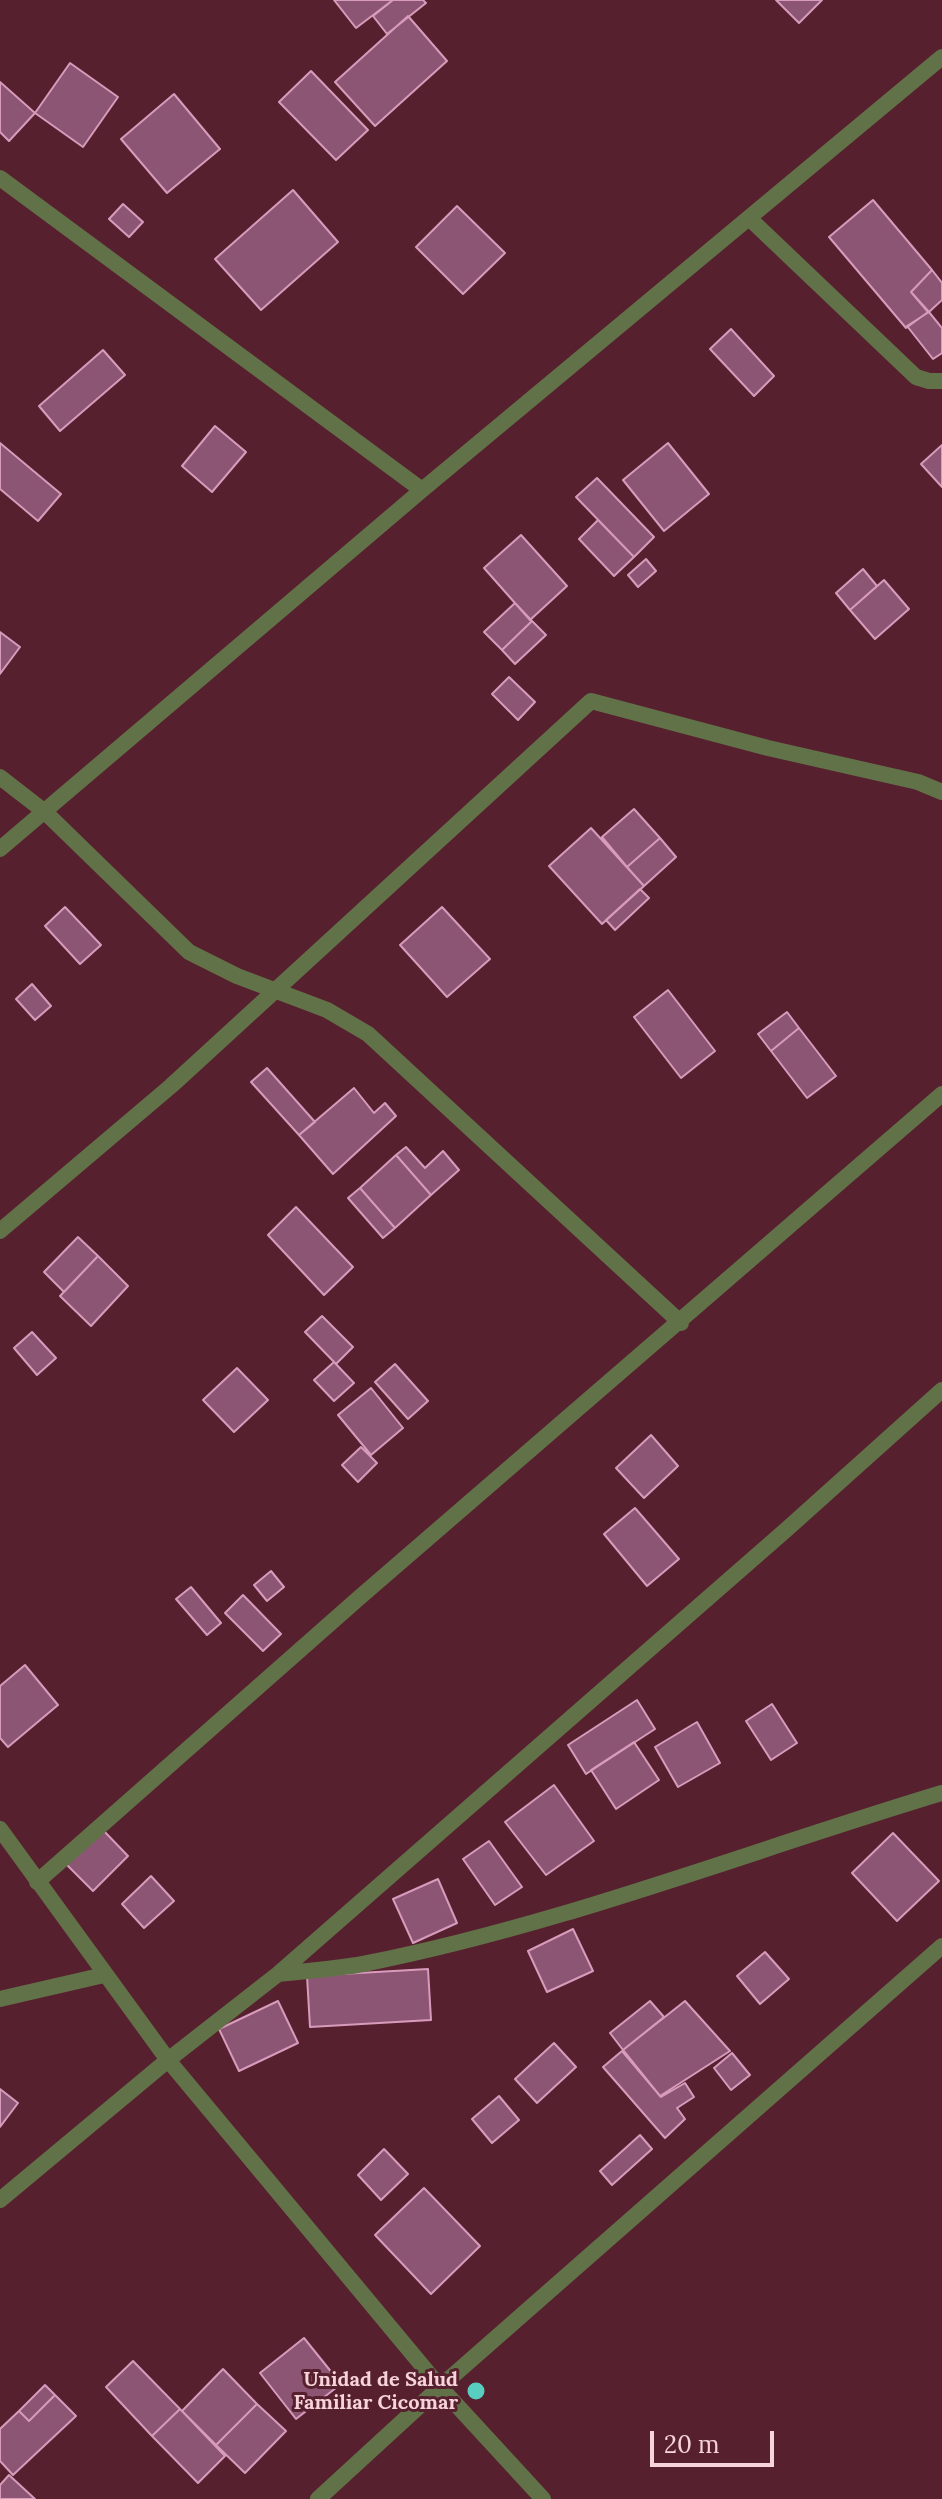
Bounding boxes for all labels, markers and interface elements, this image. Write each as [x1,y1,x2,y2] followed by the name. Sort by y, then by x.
[293,2368,458,2415] place label: Unidad de Salud Familiar Cicomar
[465,2380,487,2402] marker: Unidad de Salud Familiar Cicomar
[654,2415,778,2465] scale bar
[664,2429,720,2460] text: 20 m

